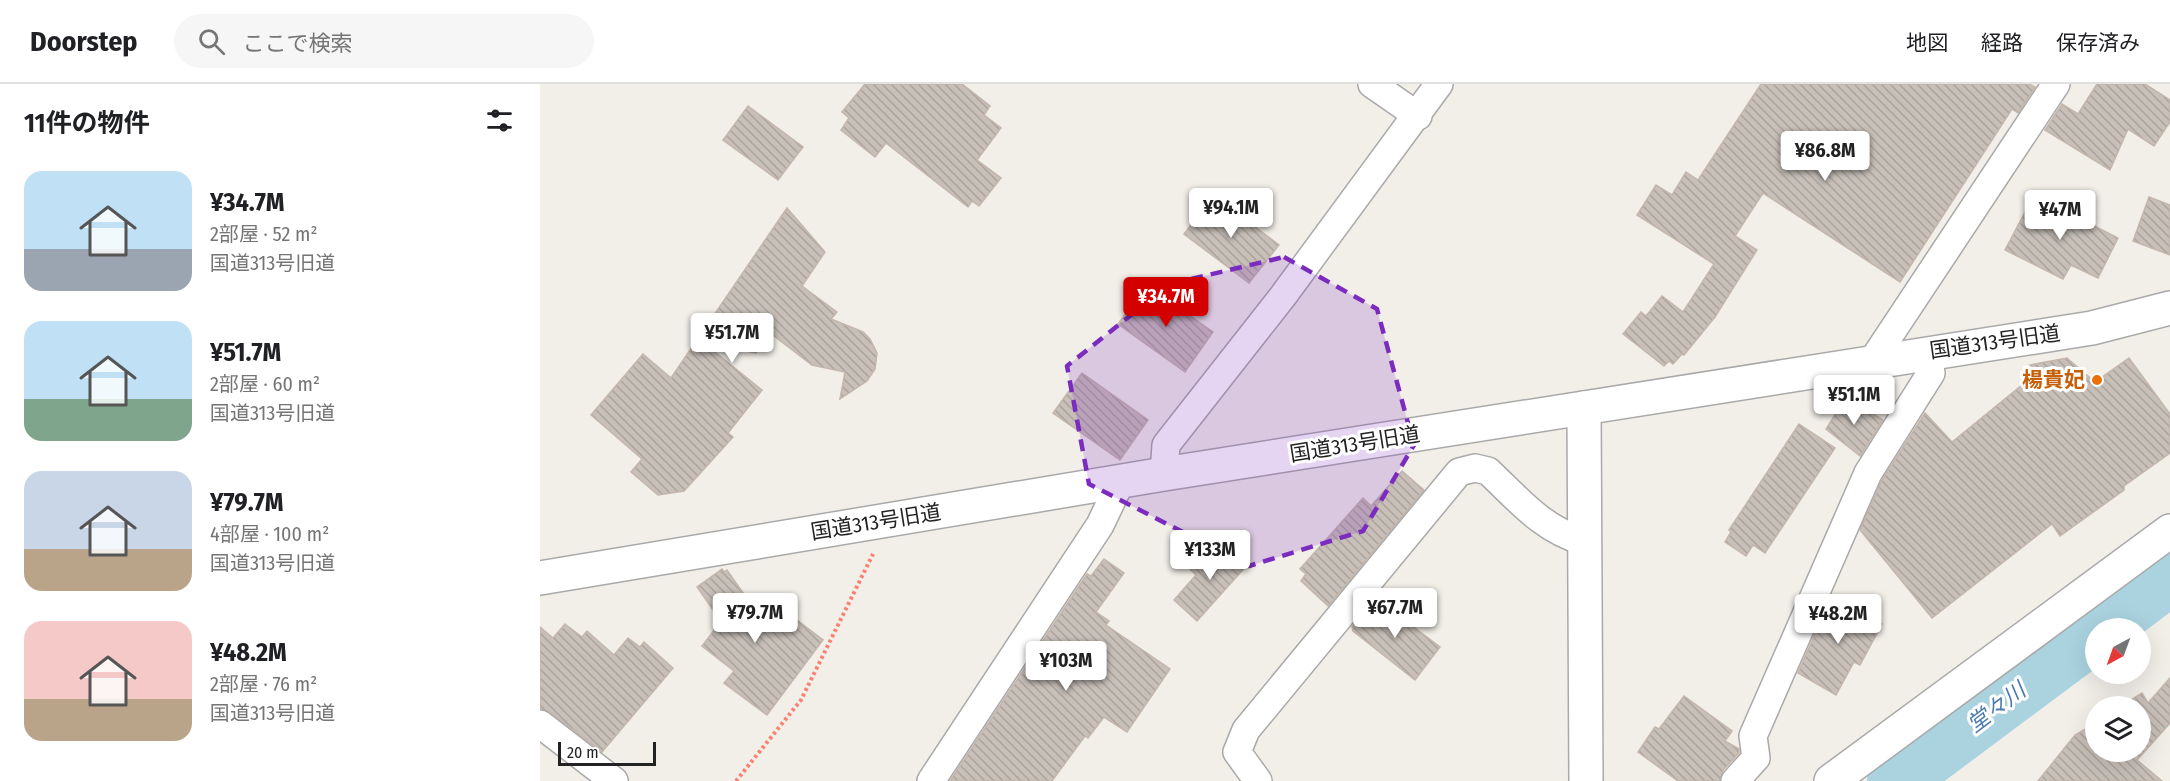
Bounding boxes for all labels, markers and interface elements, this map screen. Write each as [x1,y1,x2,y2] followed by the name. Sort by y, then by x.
[174,14,594,68] search box
[30,25,138,58] text: Doorstep
[195,25,228,58] icon: search
[243,30,353,57] text: ここで検索
[1906,30,1948,56] text: 地図
[1981,30,2023,56] text: 経路
[2056,30,2140,56] text: 保存済み
[483,104,516,137] icon: filters
[24,108,150,139] text: 11件の物件
[1776,131,1874,182] pin: ¥86.8M
[1795,138,1855,162] text: ¥86.8M
[210,187,285,218] text: ¥34.7M
[1182,188,1280,239] pin: ¥94.1M
[2024,190,2096,241] pin: ¥47M
[72,195,144,267] icon: home
[1203,195,1259,219] text: ¥94.1M
[2039,197,2081,221] text: ¥47M
[210,222,317,246] text: 2部屋 · 52 m²
[210,251,335,275] text: 国道313号旧道
[1117,277,1215,328] pin: ¥34.7M
[1137,284,1195,308] text: ¥34.7M
[683,313,781,364] pin: ¥51.7M
[705,320,759,344] text: ¥51.7M
[1928,320,2062,364] street label: 国道313号旧道
[210,337,281,368] text: ¥51.7M
[72,345,144,417] icon: home
[2022,367,2085,393] place label: 楊貴妃
[210,372,320,396] text: 2部屋 · 60 m²
[2090,373,2104,387] marker: 楊貴妃
[1805,375,1903,426] pin: ¥51.1M
[1828,382,1880,406] text: ¥51.1M
[210,401,335,425] text: 国道313号旧道
[1288,421,1422,467] street label: 国道313号旧道
[210,487,284,518] text: ¥79.7M
[72,495,144,567] icon: home
[809,499,943,545] street label: 国道313号旧道
[210,522,329,546] text: 4部屋 · 100 m²
[1168,530,1252,581] pin: ¥133M
[1184,537,1236,561] text: ¥133M
[210,551,335,575] text: 国道313号旧道
[1346,588,1444,639] pin: ¥67.7M
[706,593,804,644] pin: ¥79.7M
[1789,594,1887,645] pin: ¥48.2M
[1367,595,1423,619] text: ¥67.7M
[727,600,783,624] text: ¥79.7M
[1808,601,1868,625] text: ¥48.2M
[2085,618,2151,684] north arrow
[2085,618,2151,762] map controls
[210,637,287,668] text: ¥48.2M
[1024,641,1108,692] pin: ¥103M
[72,645,144,717] icon: home
[1040,648,1092,672] text: ¥103M
[210,672,317,696] text: 2部屋 · 76 m²
[1962,676,2032,738] water label: 堂々川
[2085,696,2151,762] button: layers
[210,701,335,725] text: 国道313号旧道
[558,739,656,766] scale bar
[567,743,598,762] text: 20 m

